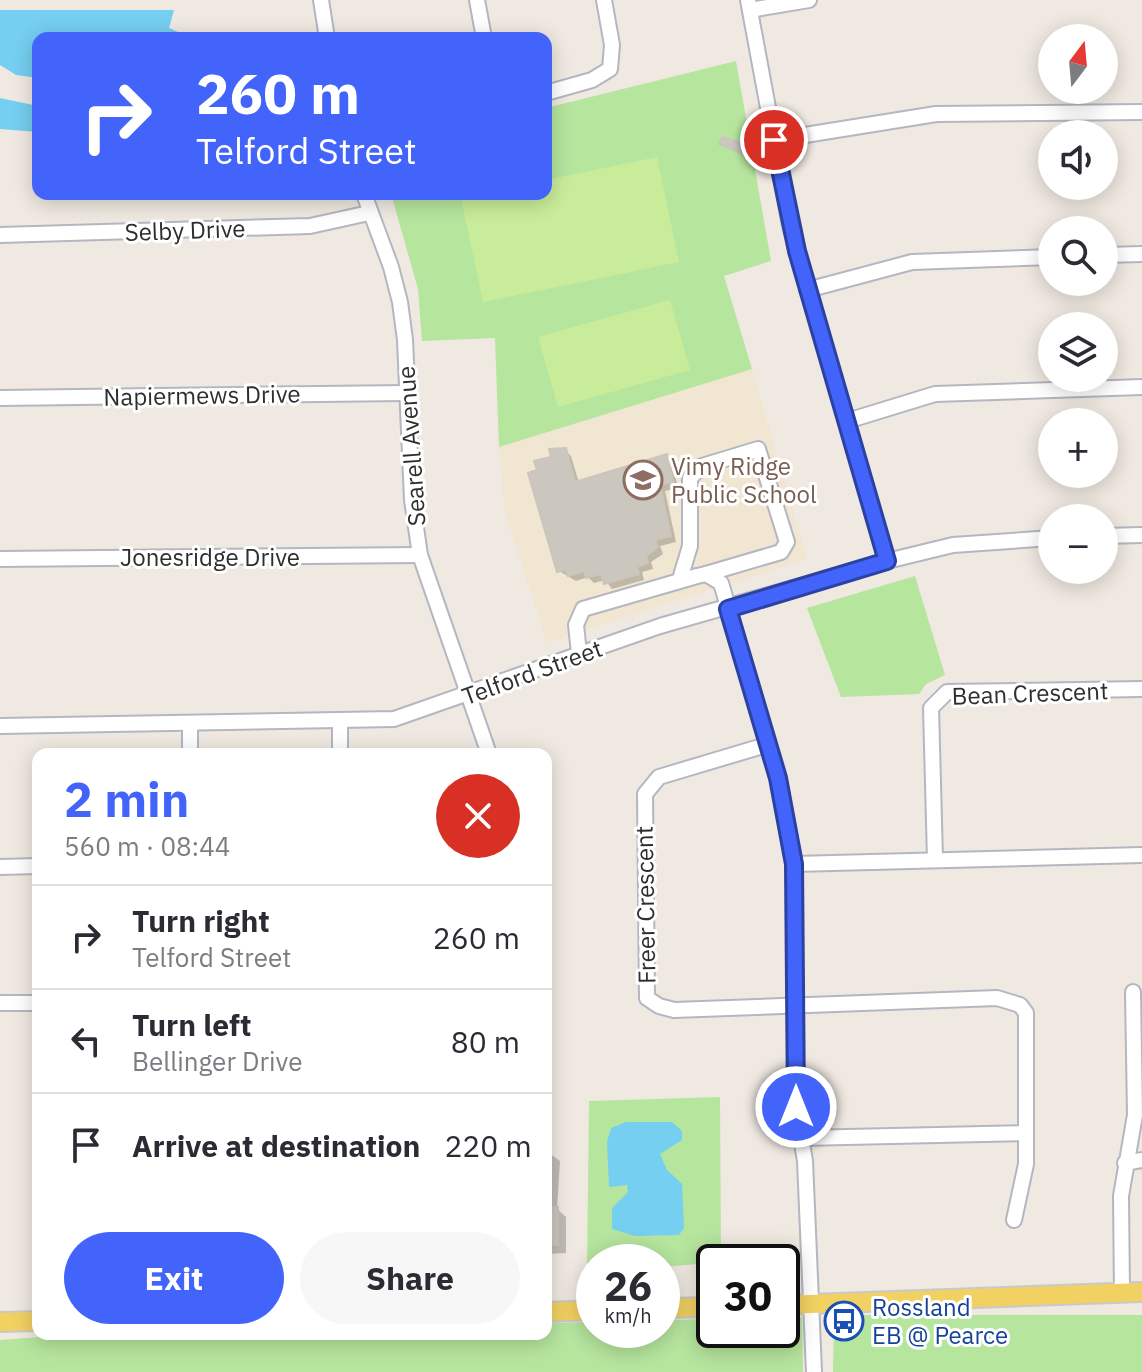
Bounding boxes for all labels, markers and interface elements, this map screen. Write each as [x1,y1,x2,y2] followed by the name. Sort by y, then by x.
[1038,24,1118,104] north arrow
[1038,24,1118,584] map controls
[196,57,360,129] text: 260 m
[64,64,168,168] icon: right
[740,106,808,174] pin
[752,118,796,162] icon: arrive
[1038,120,1118,200] button: sound
[196,127,417,174] text: Telford Street
[124,212,246,248] street label: Selby Drive
[1038,216,1118,296] button: search
[1038,312,1118,392] button: layers
[389,365,433,527] street label: Searell Avenue
[103,377,301,413] street label: Napiermews Drive
[1038,408,1118,488] button: +
[671,450,816,510] place label: Vimy Ridge Public School
[622,459,664,501] school or university icon: Vimy Ridge Public School
[1038,504,1118,584] button: −
[120,541,300,573] street label: Jonesridge Drive
[457,632,607,712] street label: Telford Street
[951,674,1109,712] street label: Bean Crescent
[64,768,189,830] text: 2 min
[436,774,520,858] button: close
[628,826,662,984] street label: Freer Crescent
[64,829,230,863] text: 560 m · 08:44
[132,901,270,940] text: Turn right
[64,915,108,959] icon: right
[433,918,520,957] text: 260 m
[132,940,291,974] text: Telford Street
[132,1005,251,1044] text: Turn left
[64,1019,108,1063] icon: left
[451,1022,520,1061] text: 80 m
[132,1044,302,1078] text: Bellinger Drive
[754,1065,838,1149] position arrow
[64,1123,108,1167] icon: arrive
[132,1126,420,1165] text: Arrive at destination
[444,1126,532,1165] text: 220 m
[64,1232,284,1324] button: Exit
[300,1232,520,1324] button: Share
[696,1244,800,1348] speed limit sign: 30
[604,1260,652,1312] text: 26
[872,1291,1008,1351] place label: Rossland EB @ Pearce
[823,1300,865,1342] bus stop icon: Rossland EB @ Pearce
[604,1302,652,1329] text: km/h

